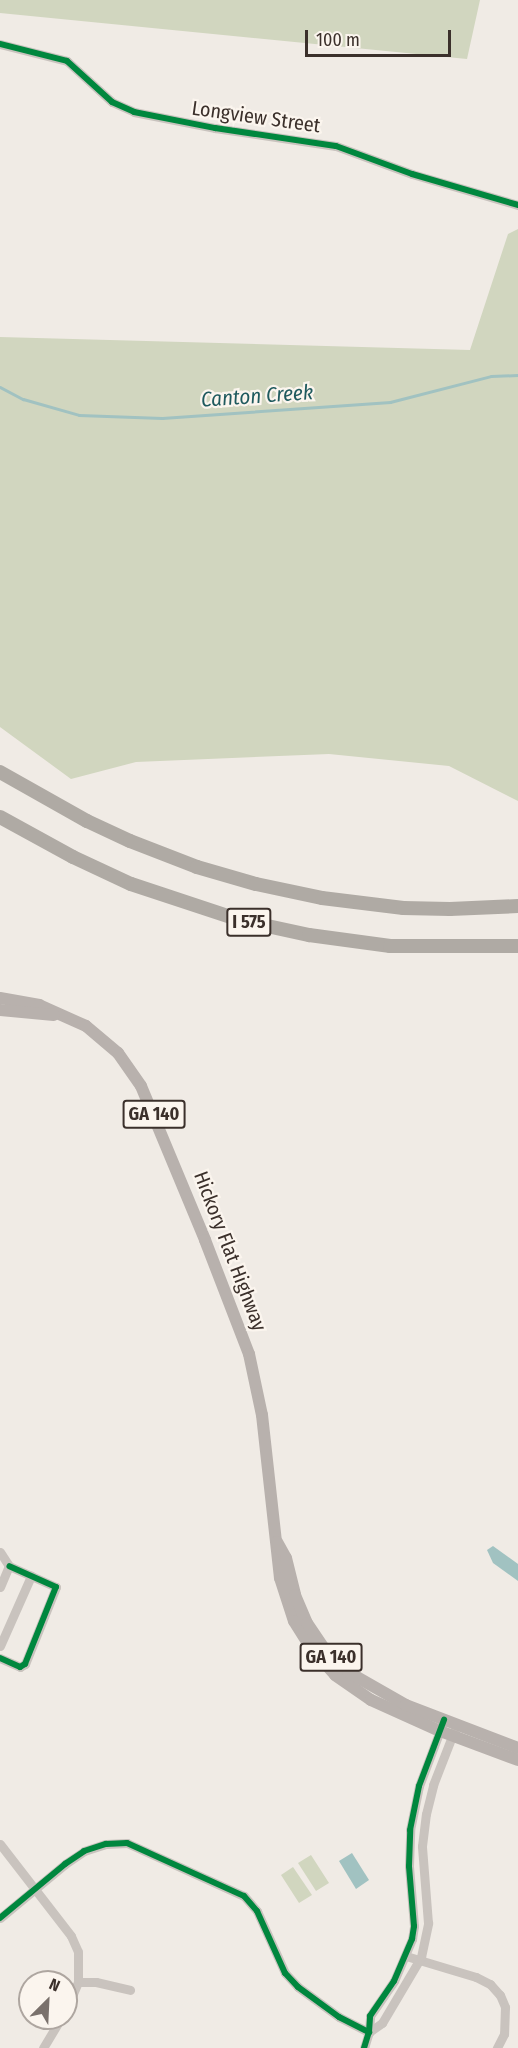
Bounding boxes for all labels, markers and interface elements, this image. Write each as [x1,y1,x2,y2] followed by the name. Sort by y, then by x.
[308,18,454,56] scale bar
[316,29,360,51] text: 100 m
[190,96,322,138] street label: Longview Street
[200,380,314,412] water label: Canton Creek
[225,907,273,937] road number: I 575
[122,1099,186,1129] road number: GA 140
[188,1168,272,1334] street label: Hickory Flat Highway
[300,1642,362,1672] road number: GA 140
[18,1970,78,2030] north arrow
[46,1974,63,1996] text: N

